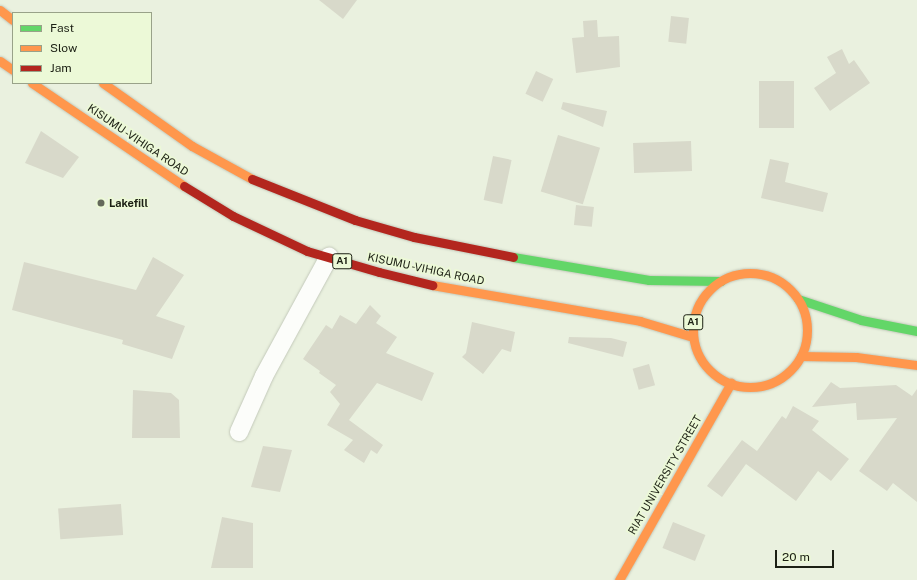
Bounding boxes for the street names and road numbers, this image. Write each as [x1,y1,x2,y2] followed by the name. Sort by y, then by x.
[85,101,191,179] street label: KISUMU -VIHIGA ROAD
[366,250,486,288] street label: KISUMU -VIHIGA ROAD
[332,253,352,269] road number: A1
[683,314,703,330] road number: A1
[625,413,705,537] street label: RIAT UNIVERSITY STREET

